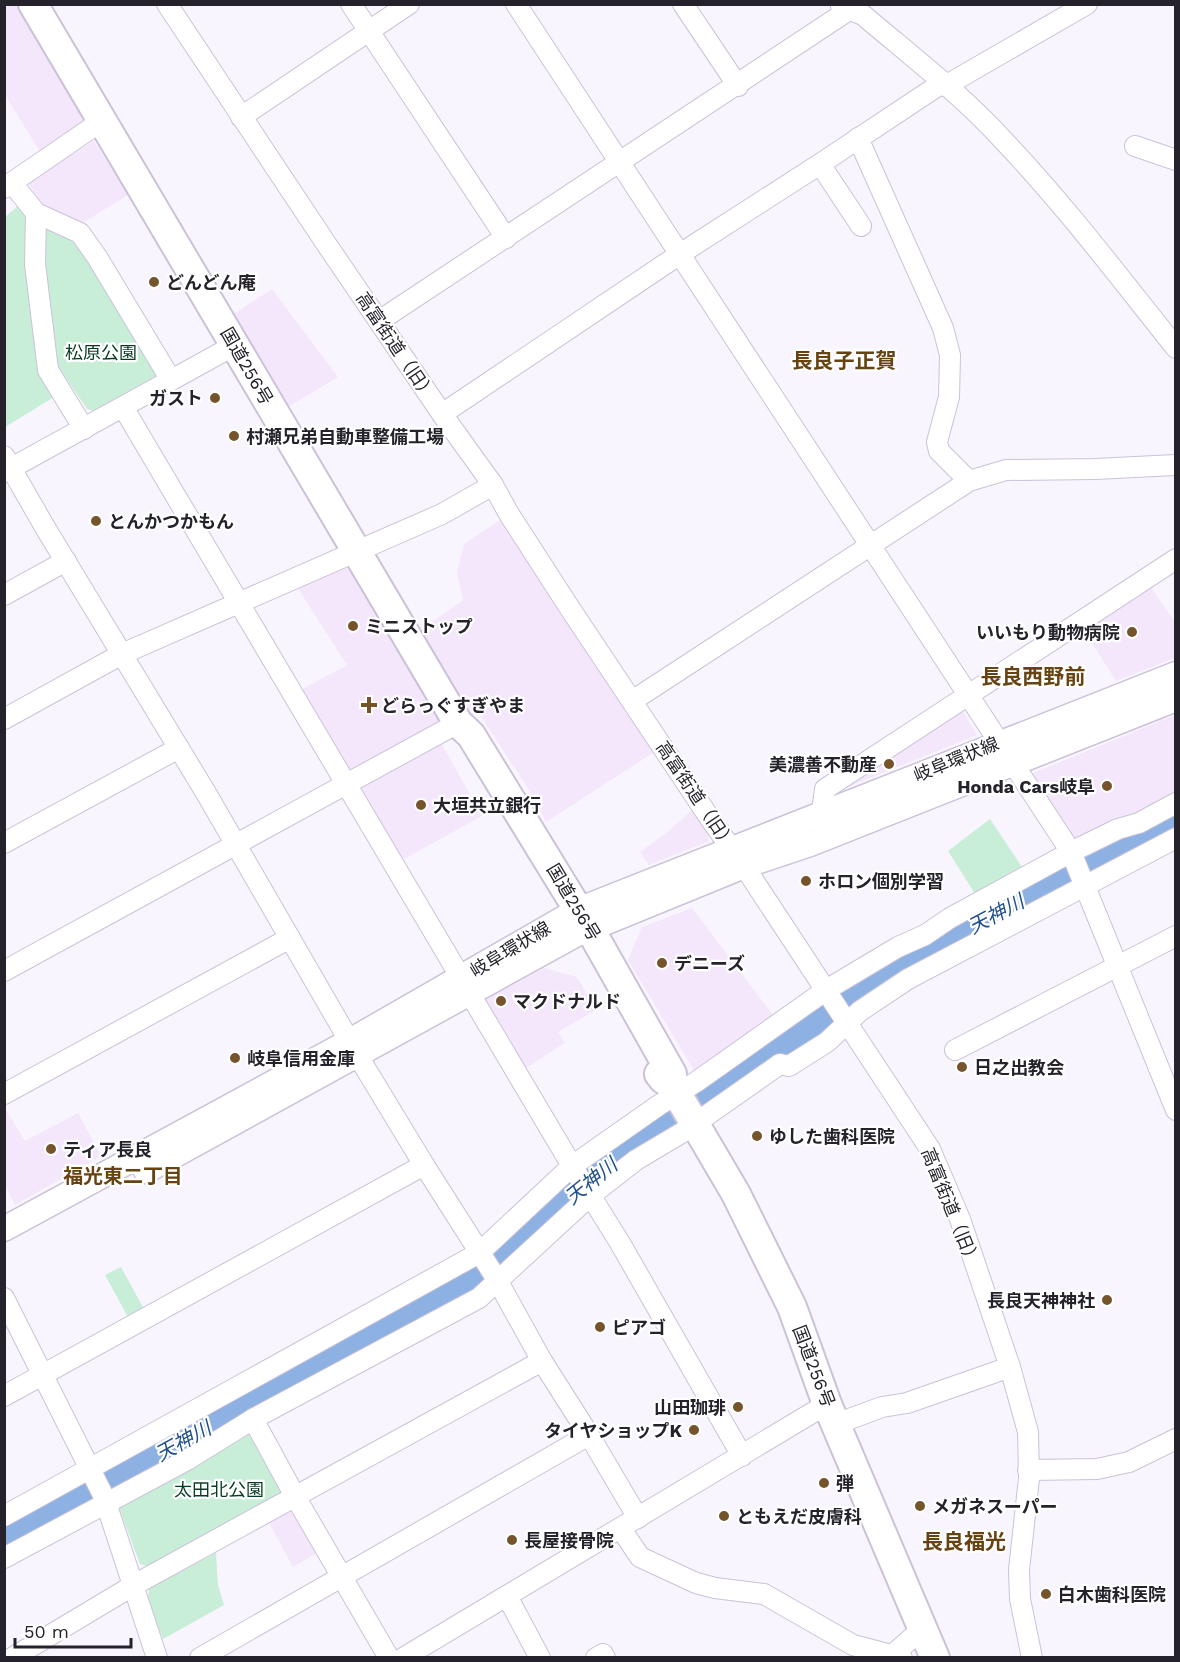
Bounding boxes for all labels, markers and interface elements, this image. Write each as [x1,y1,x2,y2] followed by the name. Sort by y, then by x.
[166,272,255,293] place label: どんどん庵
[147,275,161,289] marker: どんどん庵
[352,288,440,404] street label: 高富街道（旧）
[216,324,278,408] street label: 国道256号
[65,342,137,363] park label: 松原公園
[792,348,897,373] district label: 長良子正賀
[149,388,203,409] place label: ガスト
[208,391,222,405] marker: ガスト
[246,426,444,447] place label: 村瀬兄弟自動車整備工場
[227,429,241,443] marker: 村瀬兄弟自動車整備工場
[108,511,234,532] place label: とんかつかもん
[89,514,103,528] marker: とんかつかもん
[365,616,473,637] place label: ミニストップ
[346,619,360,633] marker: ミニストップ
[976,622,1120,643] place label: いいもり動物病院
[1125,625,1139,639] marker: いいもり動物病院
[981,664,1086,689] district label: 長良西野前
[381,695,525,716] place label: どらっぐすぎやま
[362,698,376,712] marker: どらっぐすぎやま
[910,732,1002,786] street label: 岐阜環状線
[652,737,740,853] street label: 高富街道（旧）
[769,754,877,775] place label: 美濃善不動産
[882,757,896,771] marker: 美濃善不動産
[957,776,1095,797] place label: Honda Cars岐阜
[1100,779,1114,793] marker: Honda Cars岐阜
[433,795,541,816] place label: 大垣共立銀行
[414,798,428,812] marker: 大垣共立銀行
[543,860,605,944] street label: 国道256号
[818,871,944,892] place label: ホロン個別学習
[799,874,813,888] marker: ホロン個別学習
[964,888,1030,939] water label: 天神川
[466,917,554,981] street label: 岐阜環状線
[674,953,745,974] place label: デニーズ
[655,956,669,970] marker: デニーズ
[513,991,621,1012] place label: マクドナルド
[494,994,508,1008] marker: マクドナルド
[247,1048,355,1069] place label: 岐阜信用金庫
[228,1051,242,1065] marker: 岐阜信用金庫
[974,1057,1064,1078] place label: 日之出教会
[955,1060,969,1074] marker: 日之出教会
[769,1126,895,1147] place label: ゆした歯科医院
[750,1129,764,1143] marker: ゆした歯科医院
[63,1139,152,1160] place label: ティア長良
[44,1142,58,1156] marker: ティア長良
[918,1145,984,1269] street label: 高富街道（旧）
[560,1152,623,1209] water label: 天神川
[63,1164,183,1188] district label: 福光東二丁目
[987,1290,1095,1311] place label: 長良天神神社
[1100,1293,1114,1307] marker: 長良天神神社
[612,1317,666,1338] place label: ピアゴ
[593,1320,607,1334] marker: ピアゴ
[789,1322,839,1410] street label: 国道256号
[654,1397,726,1418] place label: 山田珈琲
[731,1400,745,1414] marker: 山田珈琲
[151,1415,217,1466] water label: 天神川
[544,1420,683,1441] place label: タイヤショップK
[687,1423,701,1437] marker: タイヤショップK
[836,1473,854,1494] place label: 弾
[817,1476,831,1490] marker: 弾
[174,1479,264,1500] park label: 太田北公園
[932,1496,1058,1517] place label: メガネスーパー
[913,1499,927,1513] marker: メガネスーパー
[736,1506,862,1527] place label: ともえだ皮膚科
[717,1509,731,1523] marker: ともえだ皮膚科
[922,1529,1006,1554] district label: 長良福光
[524,1530,614,1551] place label: 長屋接骨院
[505,1533,519,1547] marker: 長屋接骨院
[1058,1584,1166,1605] place label: 白木歯科医院
[1039,1587,1053,1601] marker: 白木歯科医院
[15,1611,130,1649] scale bar
[24,1621,69,1642] text: 50 m

